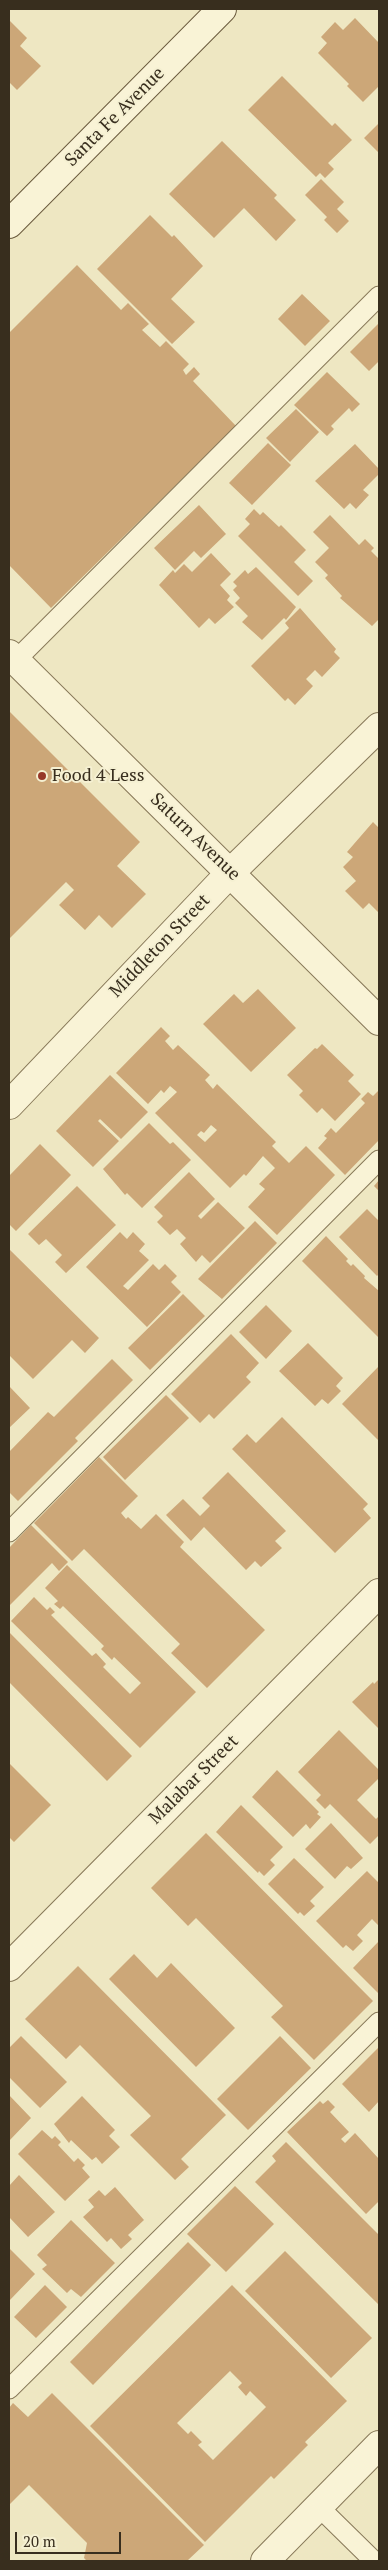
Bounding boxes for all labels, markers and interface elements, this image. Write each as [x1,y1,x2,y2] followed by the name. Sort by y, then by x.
[61,63,169,171] street label: Santa Fe Avenue
[52,765,145,787] place label: Food 4 Less
[36,770,48,782] marker: Food 4 Less
[146,789,244,885] street label: Saturn Avenue
[105,890,215,1002] street label: Middleton Street
[145,1731,243,1829] street label: Malabar Street
[18,2522,124,2554] scale bar
[23,2531,56,2551] text: 20 m

